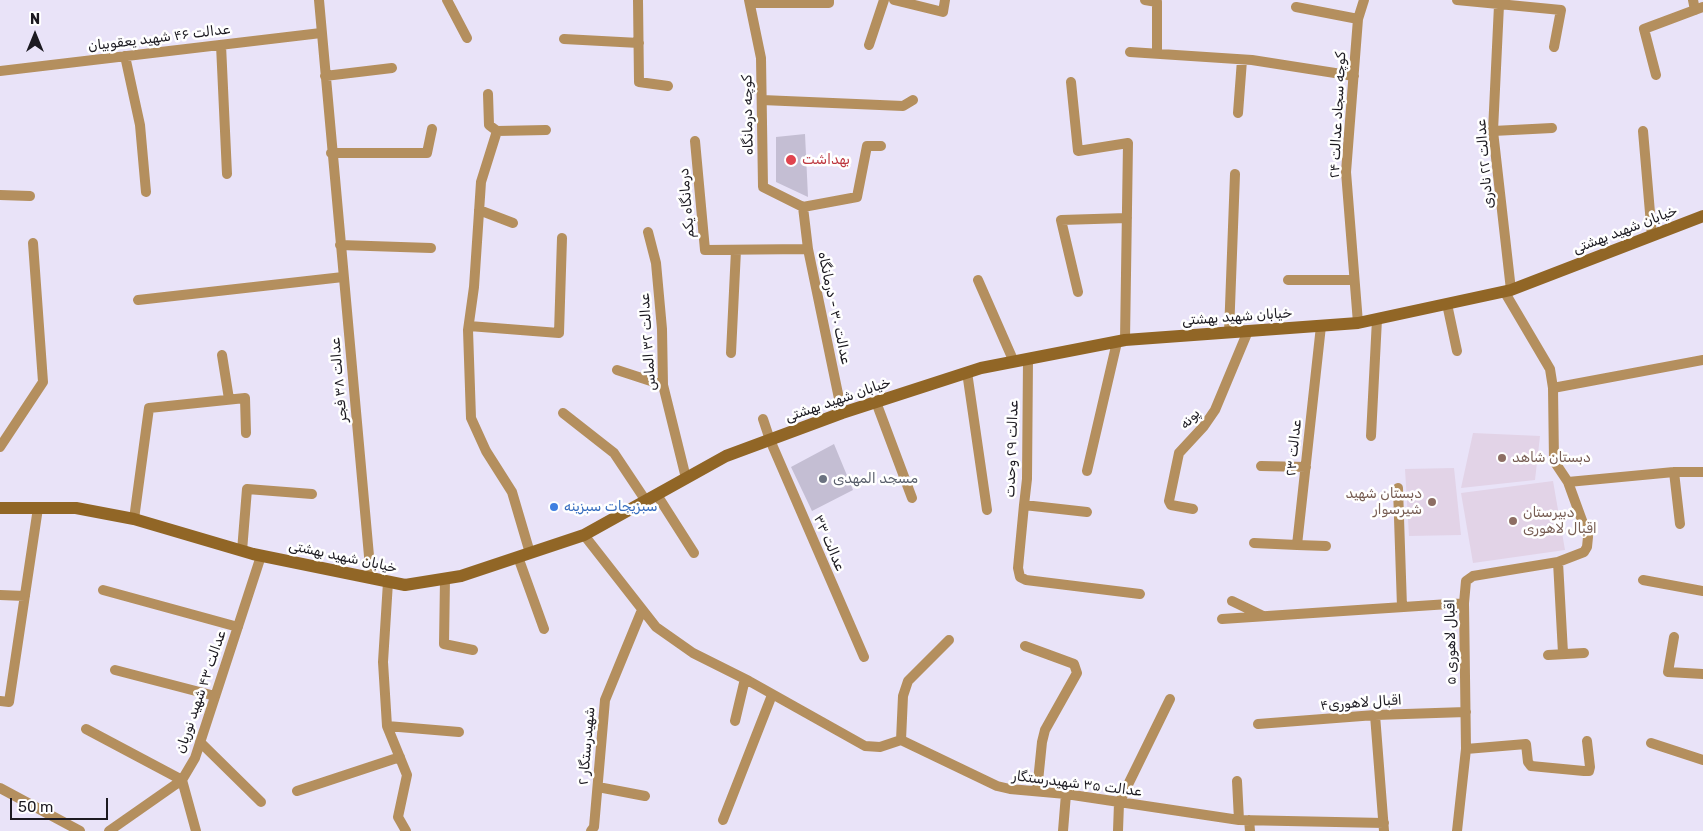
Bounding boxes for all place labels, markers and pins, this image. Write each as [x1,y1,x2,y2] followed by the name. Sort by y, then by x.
[802,152,850,168] place label: بهداشت
[784,153,798,167] marker: بهداشت
[1512,450,1591,466] place label: دبستان شاهد
[1496,452,1508,464] marker: دبستان شاهد
[833,471,918,487] place label: مسجد المهدی
[817,473,829,485] marker: مسجد المهدی
[1345,486,1422,518] place label: دبستان شهید شیرسوار
[1426,496,1438,508] marker: دبستان شهید شیرسوار
[564,499,658,515] place label: سبزیجات سبزینه
[548,501,560,513] marker: سبزیجات سبزینه
[1523,505,1597,538] place label: دبیرستان اقبال لاهوری
[1507,515,1519,527] marker: دبیرستان اقبال لاهوری

